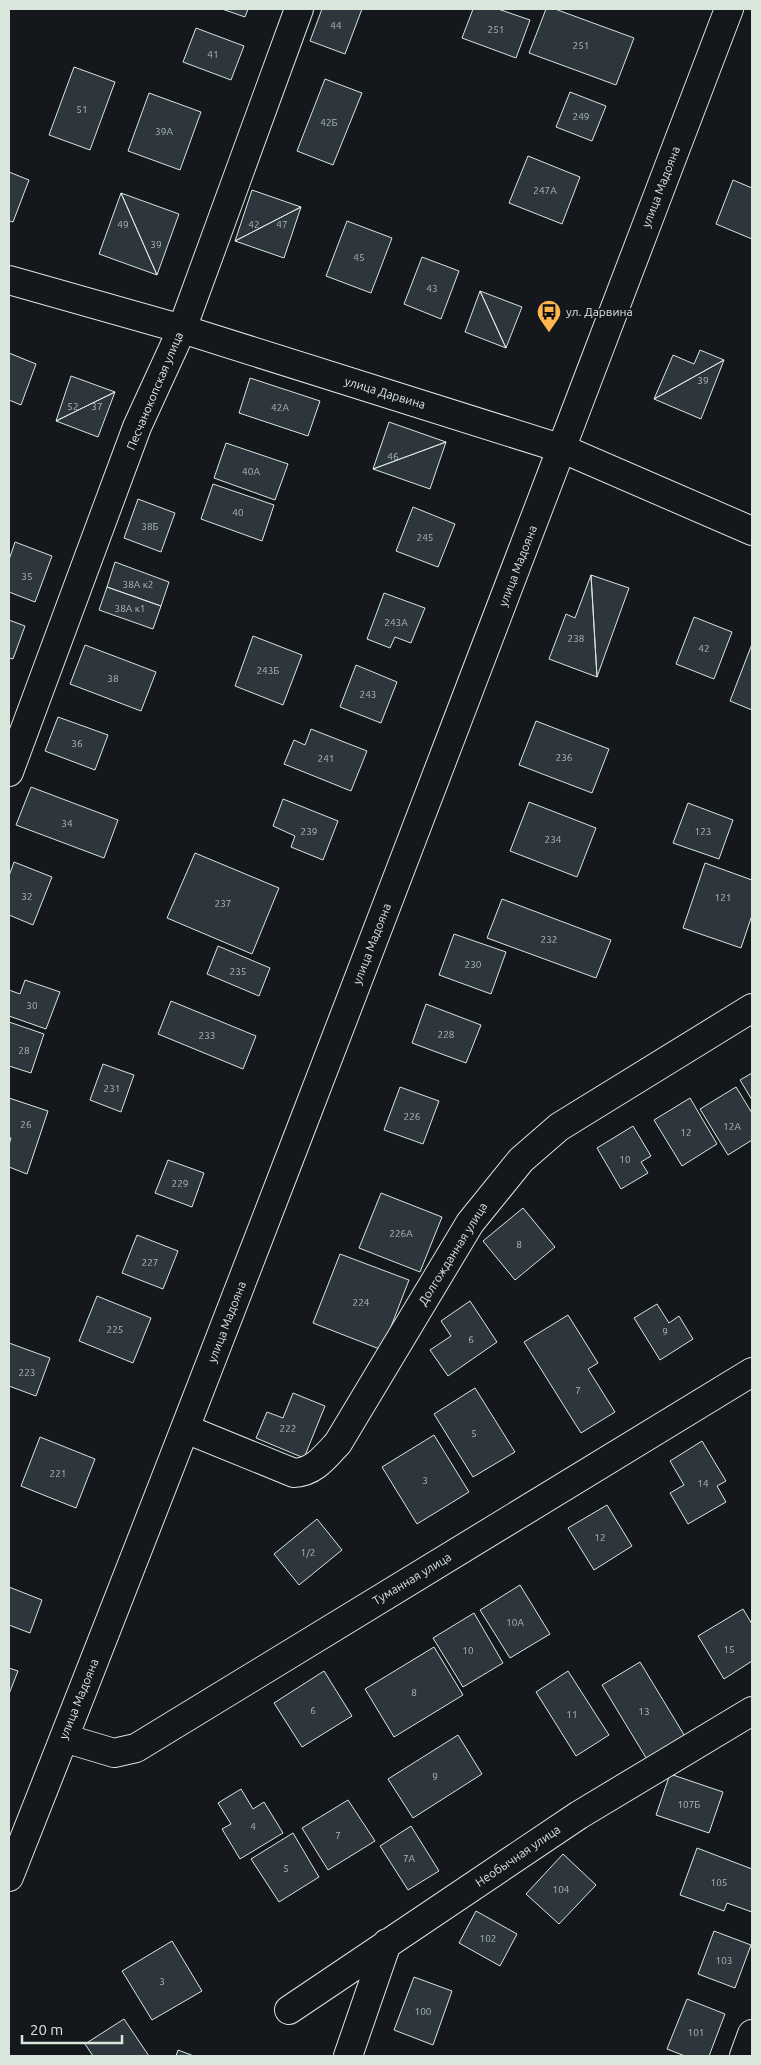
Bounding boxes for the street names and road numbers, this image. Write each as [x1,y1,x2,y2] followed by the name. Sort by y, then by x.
[639,144,682,229] street label: улица Мадояна
[124,330,185,452] street label: Песчанокопская улица
[343,374,427,411] street label: улица Дарвина
[496,523,539,608] street label: улица Мадояна
[350,901,393,986] street label: улица Мадояна
[416,1200,490,1308] street label: Долгожданная улица
[205,1279,248,1364] street label: улица Мадояна
[370,1550,453,1607] street label: Туманная улица
[56,1657,101,1741] street label: улица Мадояна
[473,1822,563,1889] street label: Необычная улица

